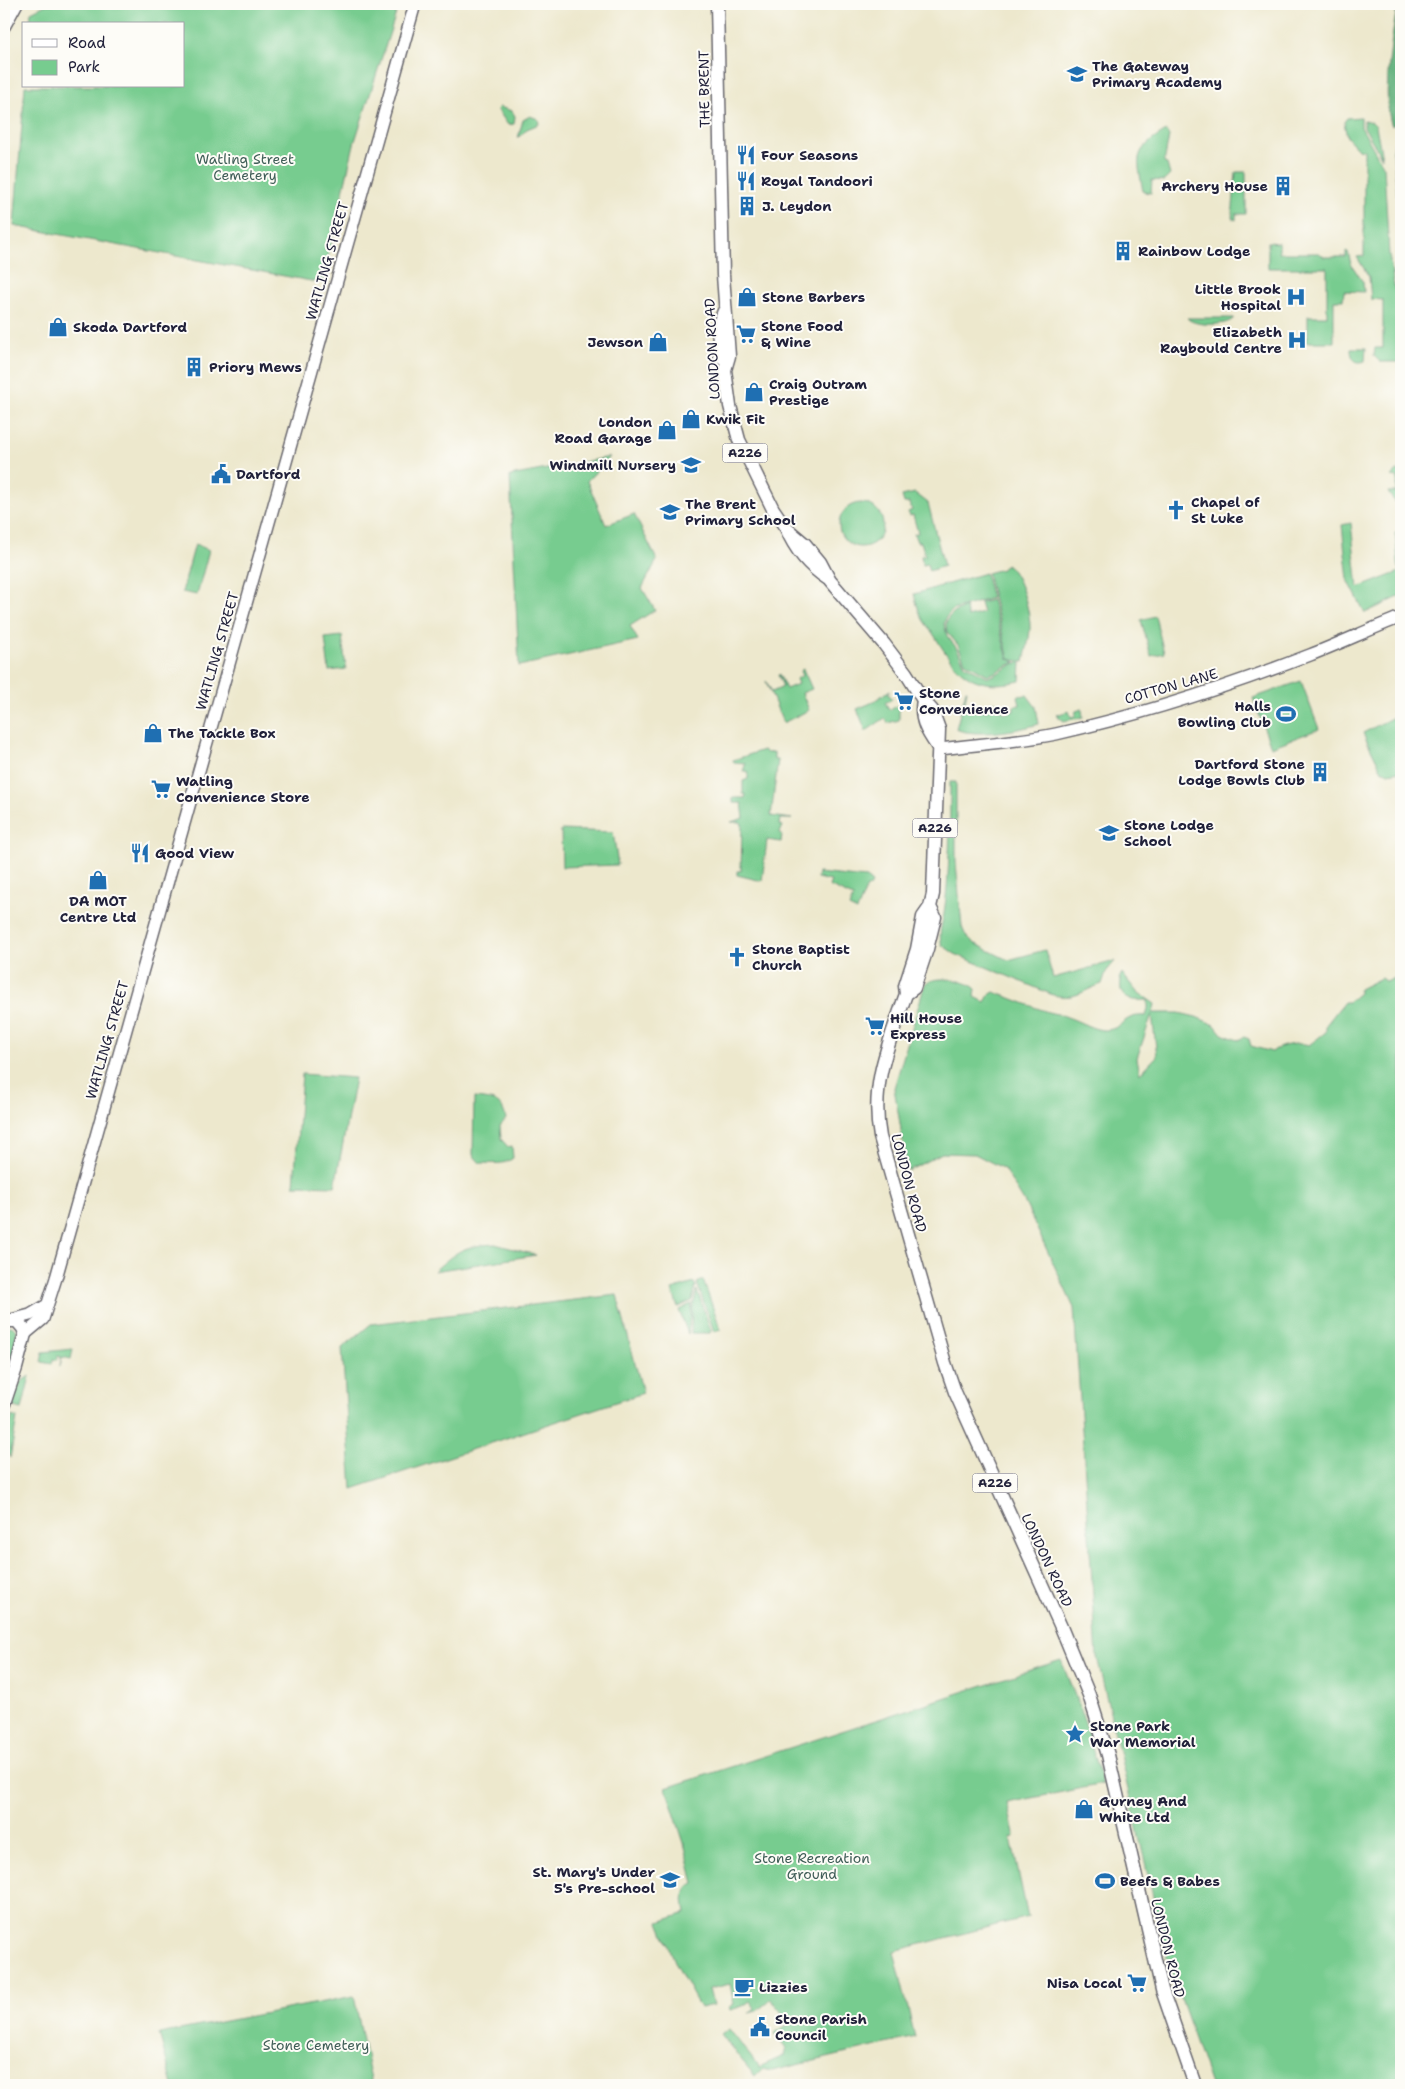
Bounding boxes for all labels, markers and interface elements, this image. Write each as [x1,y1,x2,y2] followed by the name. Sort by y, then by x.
[22,22,185,88] legend
[68,33,106,53] text: Road
[694,50,714,128] street label: THE BRENT
[68,57,100,77] text: Park
[1092,57,1222,91] place label: The Gateway Primary Academy
[1066,63,1088,85] school or university icon: The Gateway Primary Academy
[735,144,757,166] restaurant icon: Four Seasons
[761,146,858,164] place label: Four Seasons
[196,150,294,184] park label: Watling Street Cemetery
[735,170,757,192] restaurant icon: Royal Tandoori
[761,172,873,190] place label: Royal Tandoori
[1272,175,1294,197] building icon: Archery House
[1161,177,1268,195] place label: Archery House
[736,195,758,217] building icon: J. Leydon
[762,197,831,215] place label: J. Leydon
[301,199,353,322] street label: WATLING STREET
[1112,240,1134,262] building icon: Rainbow Lodge
[1138,242,1250,260] place label: Rainbow Lodge
[1195,280,1281,314] place label: Little Brook Hospital
[736,286,758,308] shop icon: Stone Barbers
[1285,286,1307,308] hospital icon: Little Brook Hospital
[762,288,865,306] place label: Stone Barbers
[700,298,724,400] street label: LONDON ROAD
[47,316,69,338] shop icon: Skoda Dartford
[761,317,843,351] place label: Stone Food & Wine
[73,318,188,336] place label: Skoda Dartford
[735,323,757,345] supermarket icon: Stone Food & Wine
[1160,323,1282,357] place label: Elizabeth Raybould Centre
[1286,329,1308,351] hospital icon: Elizabeth Raybould Centre
[647,331,669,353] shop icon: Jewson
[587,333,643,351] place label: Jewson
[183,356,205,378] building icon: Priory Mews
[209,358,302,376] place label: Priory Mews
[769,375,867,409] place label: Craig Outram Prestige
[743,381,765,403] shop icon: Craig Outram Prestige
[680,408,702,430] shop icon: Kwik Fit
[706,410,765,428] place label: Kwik Fit
[554,413,652,447] place label: London Road Garage
[656,419,678,441] shop icon: London Road Garage
[722,443,768,462] road number: A226
[680,454,702,476] school or university icon: Windmill Nursery
[550,456,676,474] place label: Windmill Nursery
[210,463,232,485] public building icon: Dartford
[236,465,301,483] place label: Dartford
[1191,493,1260,527] place label: Chapel of St Luke
[685,495,796,529] place label: The Brent Primary School
[1165,499,1187,521] church icon: Chapel of St Luke
[659,501,681,523] school or university icon: The Brent Primary School
[191,589,243,712] street label: WATLING STREET
[1122,664,1220,708] street label: COTTON LANE
[919,684,1009,718] place label: Stone Convenience
[893,690,915,712] supermarket icon: Stone Convenience
[1178,697,1271,731] place label: Halls Bowling Club
[1275,703,1297,725] sports icon: Halls Bowling Club
[142,722,164,744] shop icon: The Tackle Box
[168,724,275,742] place label: The Tackle Box
[1178,755,1305,789] place label: Dartford Stone Lodge Bowls Club
[1309,761,1331,783] building icon: Dartford Stone Lodge Bowls Club
[176,772,310,806] place label: Watling Convenience Store
[150,778,172,800] supermarket icon: Watling Convenience Store
[1124,816,1214,850] place label: Stone Lodge School
[912,818,958,838] road number: A226
[1098,822,1120,844] school or university icon: Stone Lodge School
[129,842,151,864] restaurant icon: Good View
[155,844,235,862] place label: Good View
[87,869,109,891] shop icon: DA MOT Centre Ltd
[60,892,137,926] place label: DA MOT Centre Ltd
[752,940,850,974] place label: Stone Baptist Church
[726,946,748,968] church icon: Stone Baptist Church
[81,978,133,1101] street label: WATLING STREET
[890,1009,962,1043] place label: Hill House Express
[864,1015,886,1037] supermarket icon: Hill House Express
[887,1132,931,1234] street label: LONDON ROAD
[972,1474,1018,1492] road number: A226
[1017,1510,1077,1610] street label: LONDON ROAD
[1090,1717,1196,1751] place label: Stone Park War Memorial
[1064,1723,1086,1745] place icon: Stone Park War Memorial
[1099,1792,1187,1826] place label: Gurney And White Ltd
[1073,1798,1095,1820] shop icon: Gurney And White Ltd
[754,1849,870,1883] park label: Stone Recreation Ground
[533,1863,655,1897] place label: St. Mary's Under 5's Pre-school
[659,1869,681,1891] school or university icon: St. Mary's Under 5's Pre-school
[1094,1870,1116,1892] sports icon: Beefs & Babes
[1120,1872,1220,1890] place label: Beefs & Babes
[1147,1897,1189,1999] street label: LONDON ROAD
[1126,1972,1148,1994] supermarket icon: Nisa Local
[1047,1974,1122,1992] place label: Nisa Local
[733,1976,755,1998] cafe icon: Lizzies
[759,1978,808,1996] place label: Lizzies
[775,2010,867,2044] place label: Stone Parish Council
[749,2016,771,2038] public building icon: Stone Parish Council
[263,2036,369,2054] park label: Stone Cemetery

